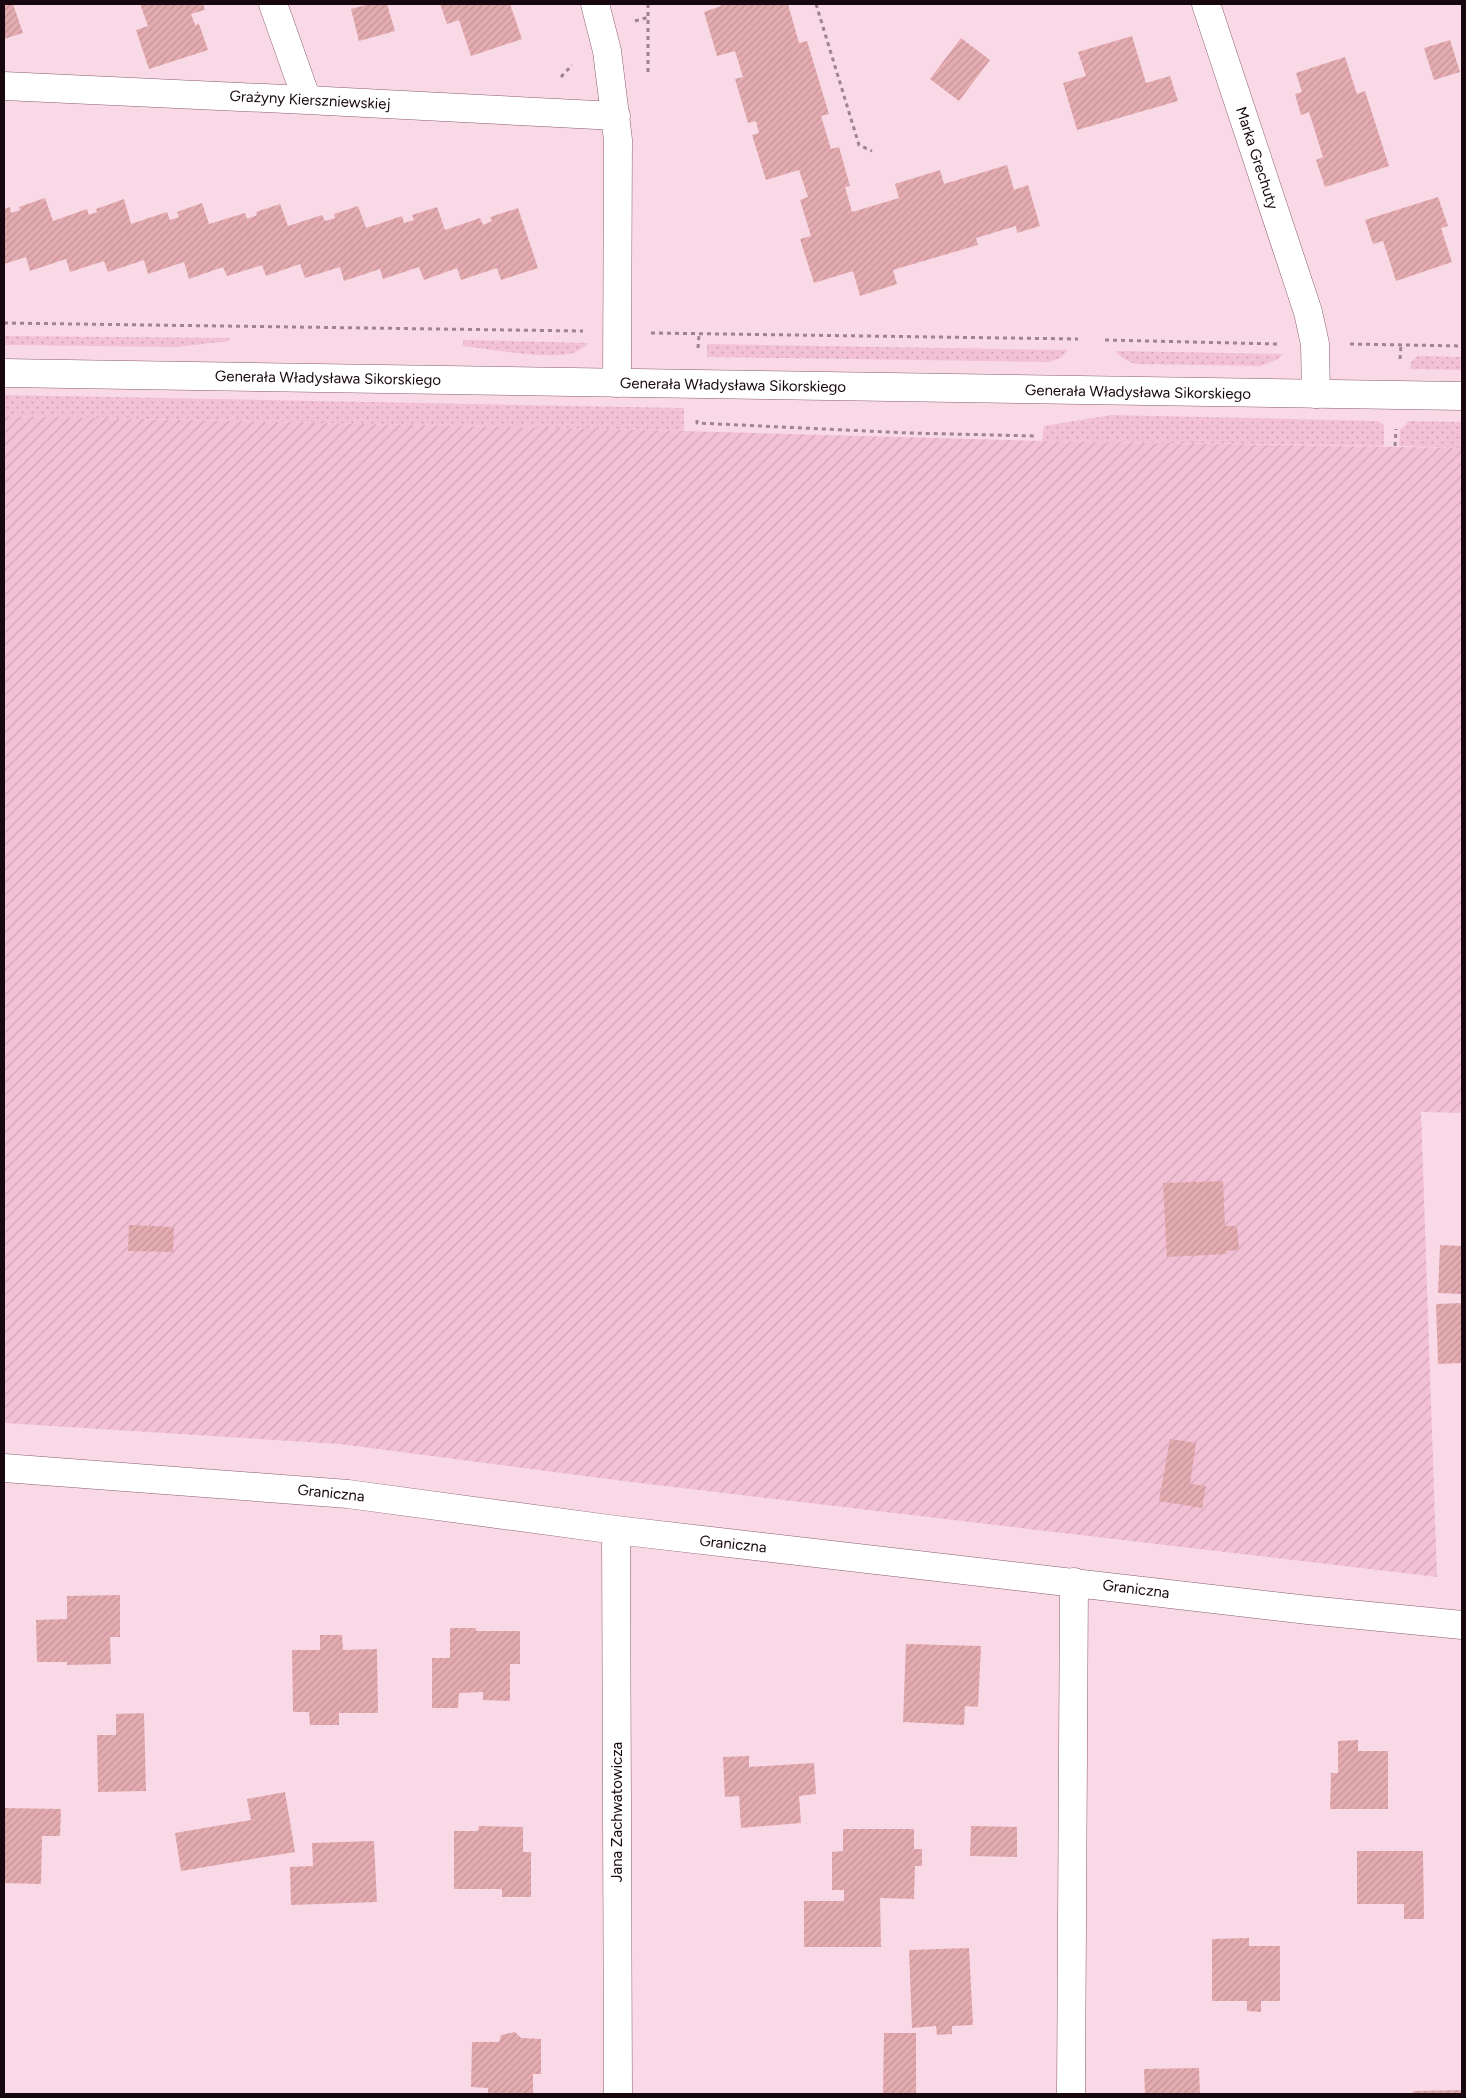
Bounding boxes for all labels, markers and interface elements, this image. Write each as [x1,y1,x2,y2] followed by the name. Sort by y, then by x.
[229,87,391,113] street label: Grażyny Kierszniewskiej
[1232,104,1282,212] street label: Marka Grechuty
[215,367,441,389] street label: Generała Władysława Sikorskiego
[620,374,846,396] street label: Generała Władysława Sikorskiego
[1025,381,1251,403] street label: Generała Władysława Sikorskiego
[297,1481,365,1505] street label: Graniczna
[699,1532,767,1556] street label: Graniczna
[1101,1576,1171,1602] street label: Graniczna
[608,1742,626,1882] street label: Jana Zachwatowicza

